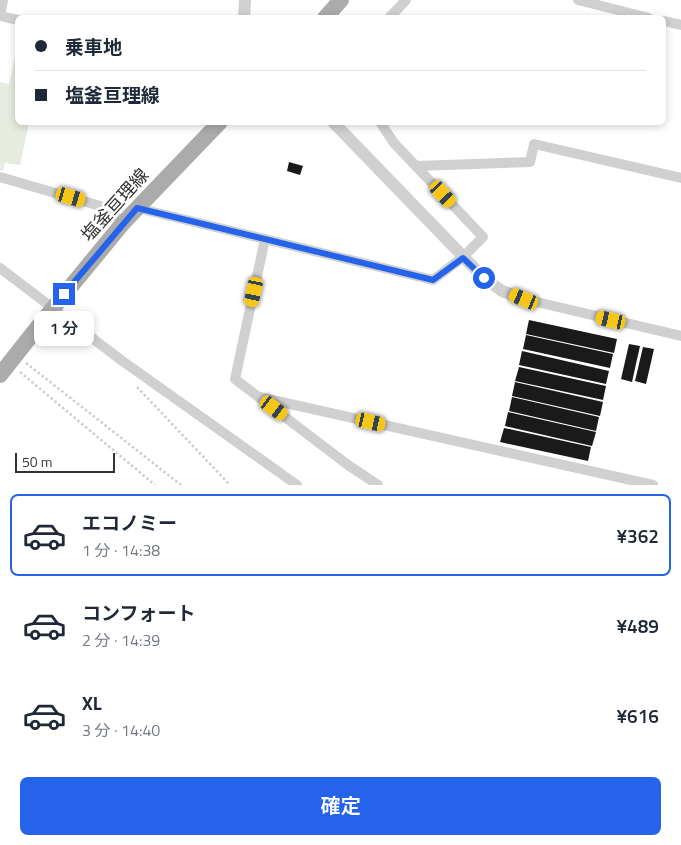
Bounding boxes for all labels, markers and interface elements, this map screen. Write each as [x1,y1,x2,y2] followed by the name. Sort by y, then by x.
[65,32,122,61] text: 乗車地
[65,80,160,109] text: 塩釜亘理線
[74,162,155,247] street label: 塩釜亘理線
[427,178,458,210] car
[54,186,87,208] car
[473,267,495,289] route start
[243,276,264,308] car
[53,283,75,305] route end
[507,286,540,312] car
[594,309,627,331] car
[34,312,94,346] callout: 1 分
[50,316,78,340] text: 1 分
[257,393,290,423] car
[354,411,387,433] car
[15,450,115,473] scale bar
[22,451,52,472] text: 50 m
[82,508,177,537] text: エコノミー
[22,513,67,558] icon: car
[616,521,659,550] text: ¥362
[82,538,160,562] text: 1 分 · 14:38
[82,598,195,627] text: コンフォート
[22,603,67,648] icon: car
[616,611,659,640] text: ¥489
[82,628,160,652] text: 2 分 · 14:39
[82,688,102,717] text: XL
[22,693,67,738] icon: car
[616,701,659,730] text: ¥616
[82,718,160,742] text: 3 分 · 14:40
[20,777,661,835] button: 確定

